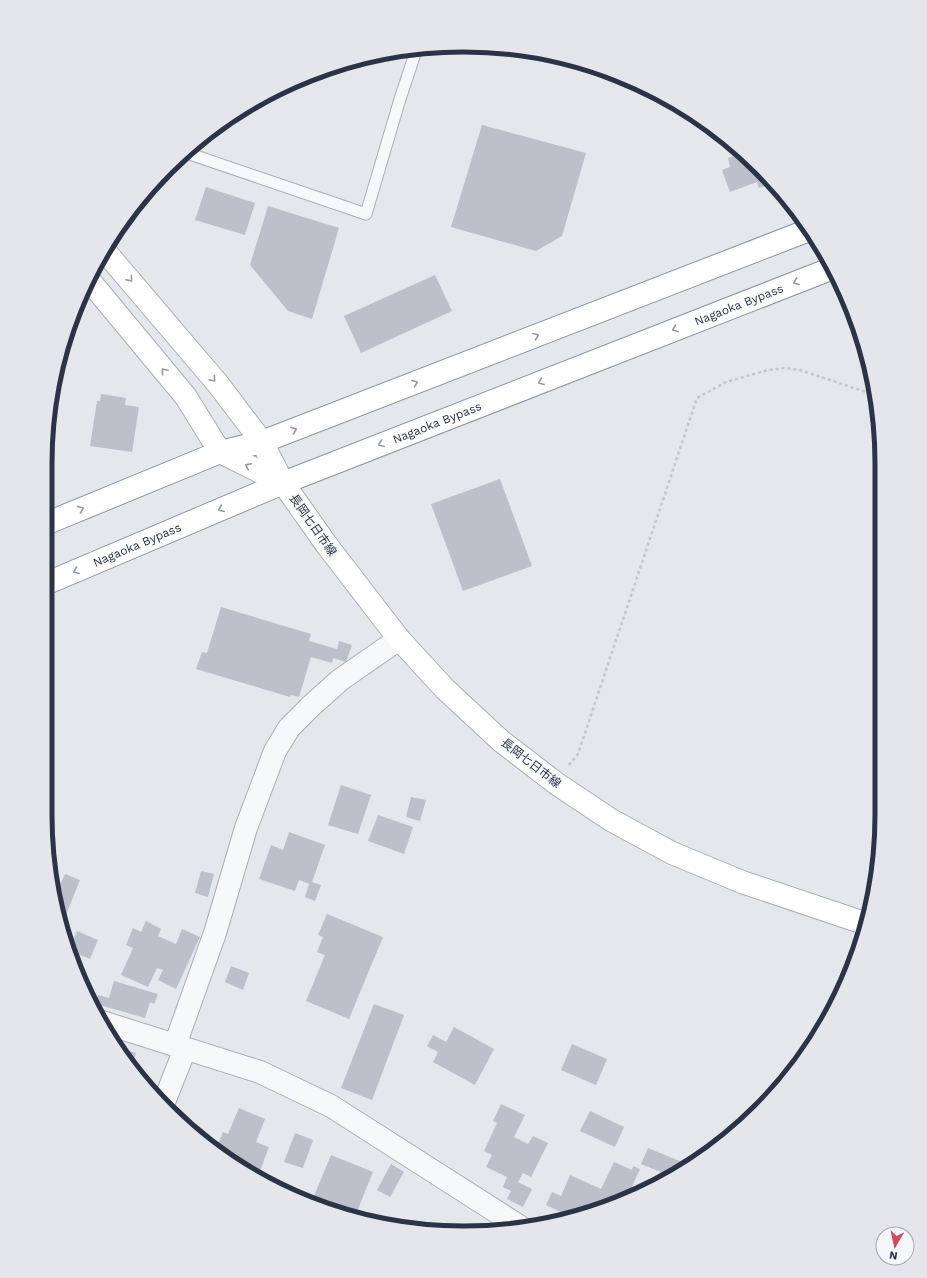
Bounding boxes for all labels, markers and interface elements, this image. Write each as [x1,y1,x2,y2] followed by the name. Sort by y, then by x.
[125,275,132,282] one-way arrow
[793,277,801,285] one-way arrow
[692,281,785,328] street label: Nagaoka Bypass
[672,325,679,333] one-way arrow
[533,332,540,340] one-way arrow
[162,368,169,375] one-way arrow
[209,374,216,381] one-way arrow
[538,377,545,385] one-way arrow
[412,379,419,387] one-way arrow
[391,399,484,446] street label: Nagaoka Bypass
[291,426,298,434] one-way arrow
[377,440,384,448] one-way arrow
[245,463,252,470] one-way arrow
[287,491,339,559] street label: 長岡七日市線
[218,504,226,512] one-way arrow
[77,506,84,514] one-way arrow
[91,520,183,570] street label: Nagaoka Bypass
[73,566,80,574] one-way arrow
[498,735,564,791] street label: 長岡七日市線
[875,1226,915,1266] north arrow
[888,1248,899,1262] text: N

